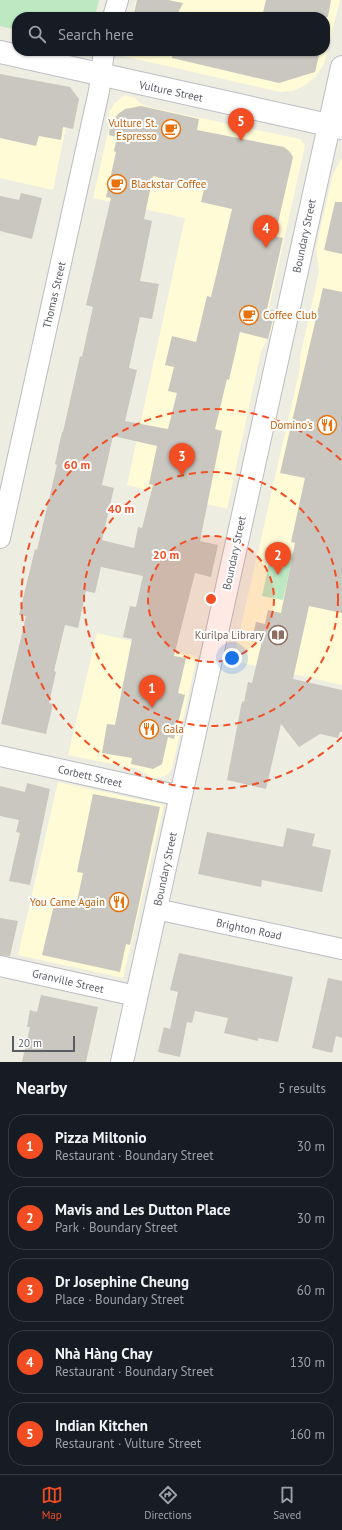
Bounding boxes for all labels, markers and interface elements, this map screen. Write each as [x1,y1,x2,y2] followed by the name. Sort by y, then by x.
[12,12,330,56] search box
[26,23,48,45] icon: search
[58,25,134,44] text: Search here
[137,77,204,105] street label: Vulture Street
[228,108,254,141] pin: 5
[107,116,157,143] place label: Vulture St. Espresso
[160,118,182,140] cafe icon: Vulture St. Espresso
[106,173,128,195] cafe icon: Blackstar Coffee
[131,177,207,191] place label: Blackstar Coffee
[289,198,319,274] street label: Boundary Street
[253,215,279,248] pin: 4
[40,260,69,330] street label: Thomas Street
[238,304,260,326] cafe icon: Coffee Club
[263,308,317,322] place label: Coffee Club
[316,414,338,436] restaurant icon: Domino's
[270,418,313,432] place label: Domino's
[169,443,195,476] pin: 3
[64,457,90,472] text: 60 m
[108,501,134,516] text: 40 m
[219,515,249,591] street label: Boundary Street
[265,542,291,575] pin: 2
[153,547,179,562] text: 20 m
[204,592,218,606] centre of rings
[267,624,289,646] library icon: Kurilpa Library
[195,628,265,642] place label: Kurilpa Library
[222,648,242,668] your location
[139,675,165,708] pin: 1
[138,718,160,740] restaurant icon: Gala
[163,722,184,736] place label: Gala
[56,762,124,790] street label: Corbett Street
[150,831,180,907] street label: Boundary Street
[108,891,130,913] restaurant icon: You Came Again
[30,895,105,909] place label: You Came Again
[215,915,283,943] street label: Brighton Road
[31,966,106,996] street label: Granville Street
[12,1034,75,1053] scale bar
[18,1036,42,1050] text: 20 m
[16,1077,67,1099] text: Nearby
[278,1080,326,1097] text: 5 results
[55,1128,147,1147] text: Pizza Miltonio
[26,1138,34,1155] text: 1
[297,1138,325,1155] text: 30 m
[55,1147,214,1164] text: Restaurant · Boundary Street
[55,1200,231,1219] text: Mavis and Les Dutton Place
[26,1210,34,1227] text: 2
[297,1210,325,1227] text: 30 m
[55,1219,178,1236] text: Park · Boundary Street
[55,1272,189,1291] text: Dr Josephine Cheung
[26,1282,34,1299] text: 3
[297,1282,325,1299] text: 60 m
[55,1291,184,1308] text: Place · Boundary Street
[55,1344,152,1363] text: Nhà Hàng Chay
[26,1354,34,1371] text: 4
[290,1354,325,1371] text: 130 m
[55,1363,214,1380] text: Restaurant · Boundary Street
[55,1416,148,1435] text: Indian Kitchen
[26,1426,34,1443] text: 5
[290,1426,325,1443] text: 160 m
[55,1435,201,1452] text: Restaurant · Vulture Street
[41,1484,63,1522] tab: Map
[144,1484,192,1522] tab: Directions
[273,1484,301,1522] tab: Saved

